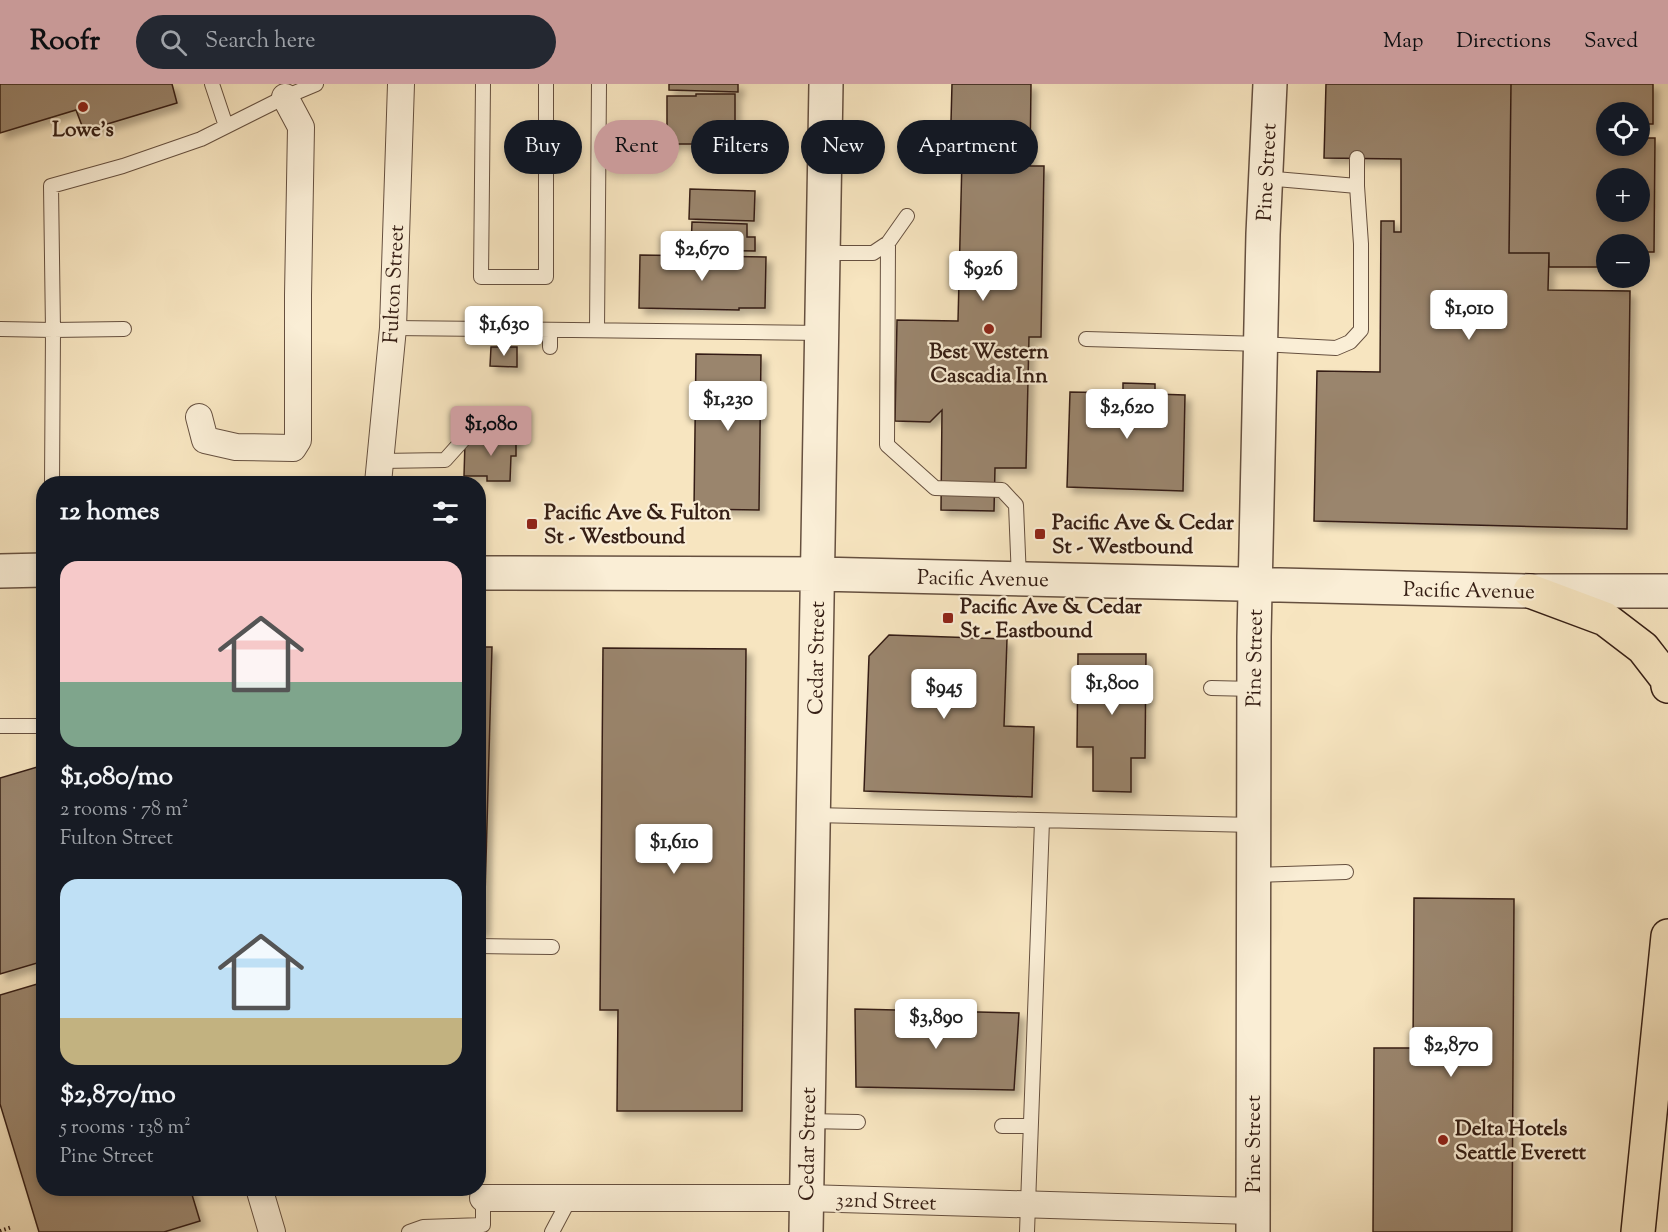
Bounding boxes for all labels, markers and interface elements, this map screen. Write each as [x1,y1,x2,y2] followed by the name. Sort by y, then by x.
[136,15,556,69] search box
[30,22,100,62] text: Roofr
[157,26,190,59] icon: search
[205,26,315,58] text: Search here
[1383,27,1423,57] text: Map
[1456,27,1551,57] text: Directions
[1584,27,1638,57] text: Saved
[76,100,90,114] marker: Lowe's
[1596,102,1650,288] map controls
[1596,102,1650,156] button: locate
[52,116,114,146] place label: Lowe's
[504,120,582,174] chip: Buy
[594,120,679,174] chip: Rent
[691,120,789,174] chip: Filters
[801,120,885,174] chip: New
[897,120,1038,174] chip: Apartment
[1250,122,1286,222] street label: Pine Street
[1596,168,1650,222] button: +
[377,224,413,344] street label: Fulton Street
[653,231,751,282] pin: $2,670
[1596,234,1650,288] button: −
[675,236,729,265] text: $2,670
[947,251,1019,302] pin: $926
[963,256,1003,285] text: $926
[1420,290,1518,341] pin: $1,010
[1444,295,1494,324] text: $1,010
[455,306,553,357] pin: $1,630
[479,311,529,340] text: $1,630
[982,322,996,336] marker: Best Western Cascadia Inn
[929,338,1049,392] place label: Best Western Cascadia Inn
[679,381,777,432] pin: $1,230
[703,386,753,415] text: $1,230
[1078,389,1176,440] pin: $2,620
[1100,394,1154,423] text: $2,620
[442,406,540,457] pin: $1,080
[464,411,518,440] text: $1,080
[60,494,159,531] text: 12 homes
[429,496,462,529] icon: filters
[544,499,731,553] place label: Pacific Ave & Fulton St - Westbound
[1052,509,1234,563] place label: Pacific Ave & Cedar St - Westbound
[525,517,539,531] marker: Pacific Ave & Fulton St - Westbound
[1033,527,1047,541] marker: Pacific Ave & Cedar St - Westbound
[917,564,1049,596] street label: Pacific Avenue
[1403,576,1535,608] street label: Pacific Avenue
[960,593,1142,647] place label: Pacific Ave & Cedar St - Eastbound
[207,600,315,708] icon: home
[802,601,834,715] street label: Cedar Street
[1240,609,1272,707] street label: Pine Street
[941,611,955,625] marker: Pacific Ave & Cedar St - Eastbound
[1063,665,1161,716] pin: $1,800
[908,669,980,720] pin: $945
[1085,670,1139,699] text: $1,800
[925,674,963,703] text: $945
[60,759,173,796] text: $1,080/mo
[60,796,189,825] text: 2 rooms · 78 m²
[625,824,723,875] pin: $1,610
[60,825,173,854] text: Fulton Street
[650,829,698,858] text: $1,610
[207,918,315,1026] icon: home
[887,999,985,1050] pin: $3,890
[909,1004,963,1033] text: $3,890
[1402,1027,1500,1078] pin: $2,870
[1423,1032,1479,1061] text: $2,870
[60,1077,176,1114] text: $2,870/mo
[793,1087,825,1201] street label: Cedar Street
[1240,1095,1270,1193] street label: Pine Street
[60,1114,191,1143] text: 5 rooms · 138 m²
[1455,1115,1587,1169] place label: Delta Hotels Seattle Everett
[1436,1133,1450,1147] marker: Delta Hotels Seattle Everett
[60,1143,154,1172] text: Pine Street
[835,1186,937,1220] street label: 32nd Street

